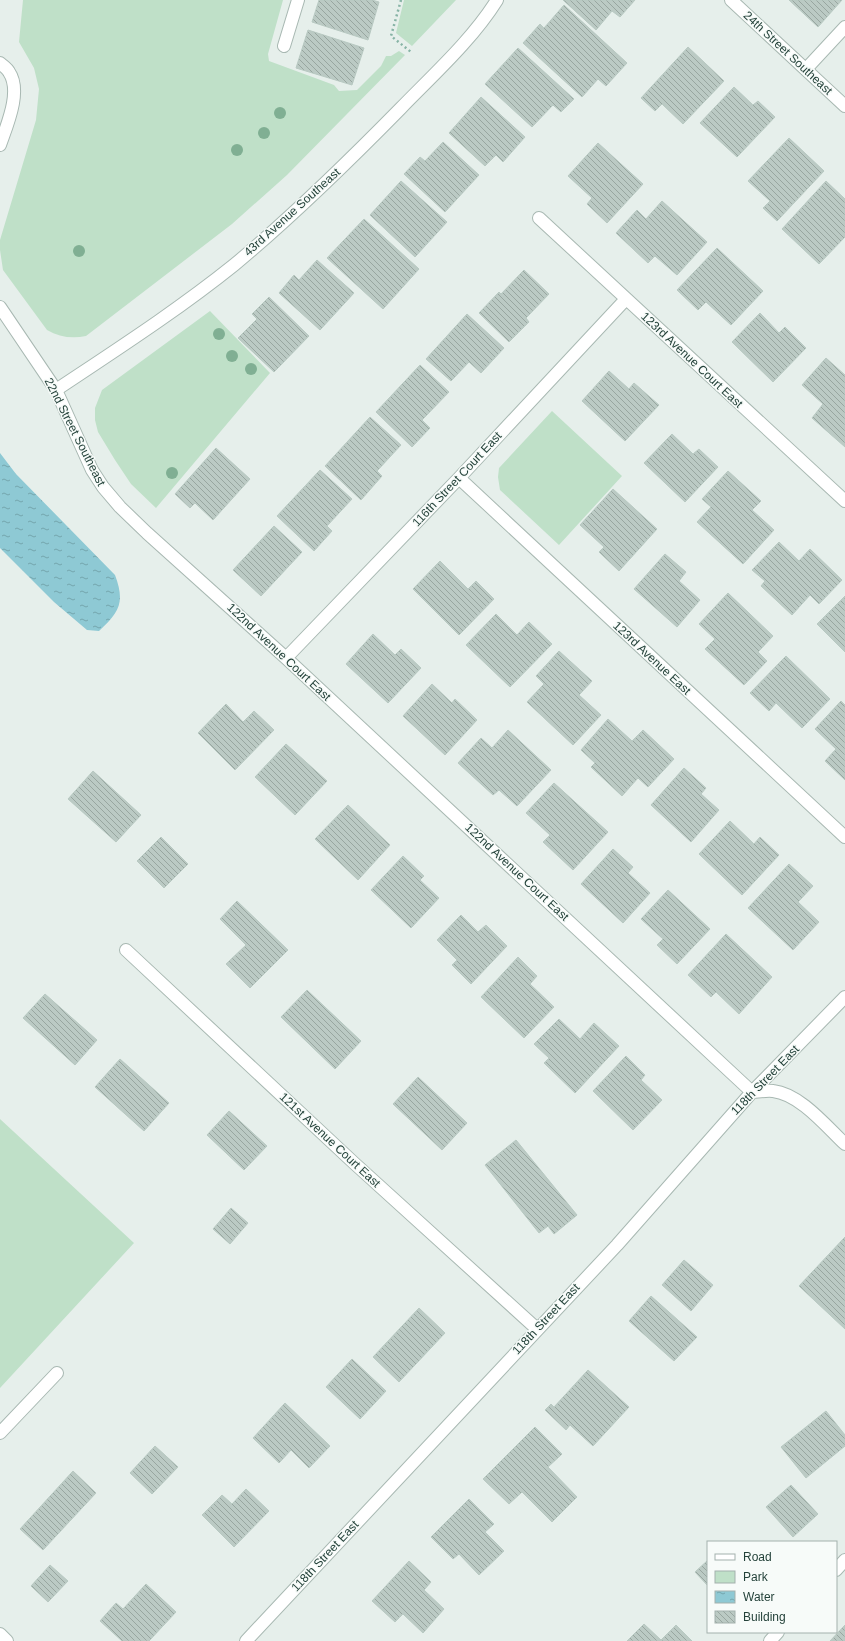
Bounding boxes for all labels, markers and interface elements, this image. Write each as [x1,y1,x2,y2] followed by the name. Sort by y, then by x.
[741,8,836,98] street label: 24th Street Southeast
[241,165,343,259] street label: 43rd Avenue Southeast
[638,309,746,411] street label: 123rd Avenue Court East
[42,376,109,489] street label: 22nd Street Southeast
[409,428,505,529] street label: 116th Street Court East
[224,600,334,704] street label: 122nd Avenue Court East
[610,618,694,698] street label: 123rd Avenue East
[462,820,572,924] street label: 122nd Avenue Court East
[728,1042,802,1118] street label: 118th Street East
[277,1090,384,1191] street label: 121st Avenue Court East
[510,1280,583,1357] street label: 118th Street East
[289,1517,362,1594] street label: 118th Street East
[707,1541,837,1633] legend
[743,1550,772,1564] text: Road
[743,1570,769,1584] text: Park
[743,1590,775,1604] text: Water
[743,1610,786,1624] text: Building

